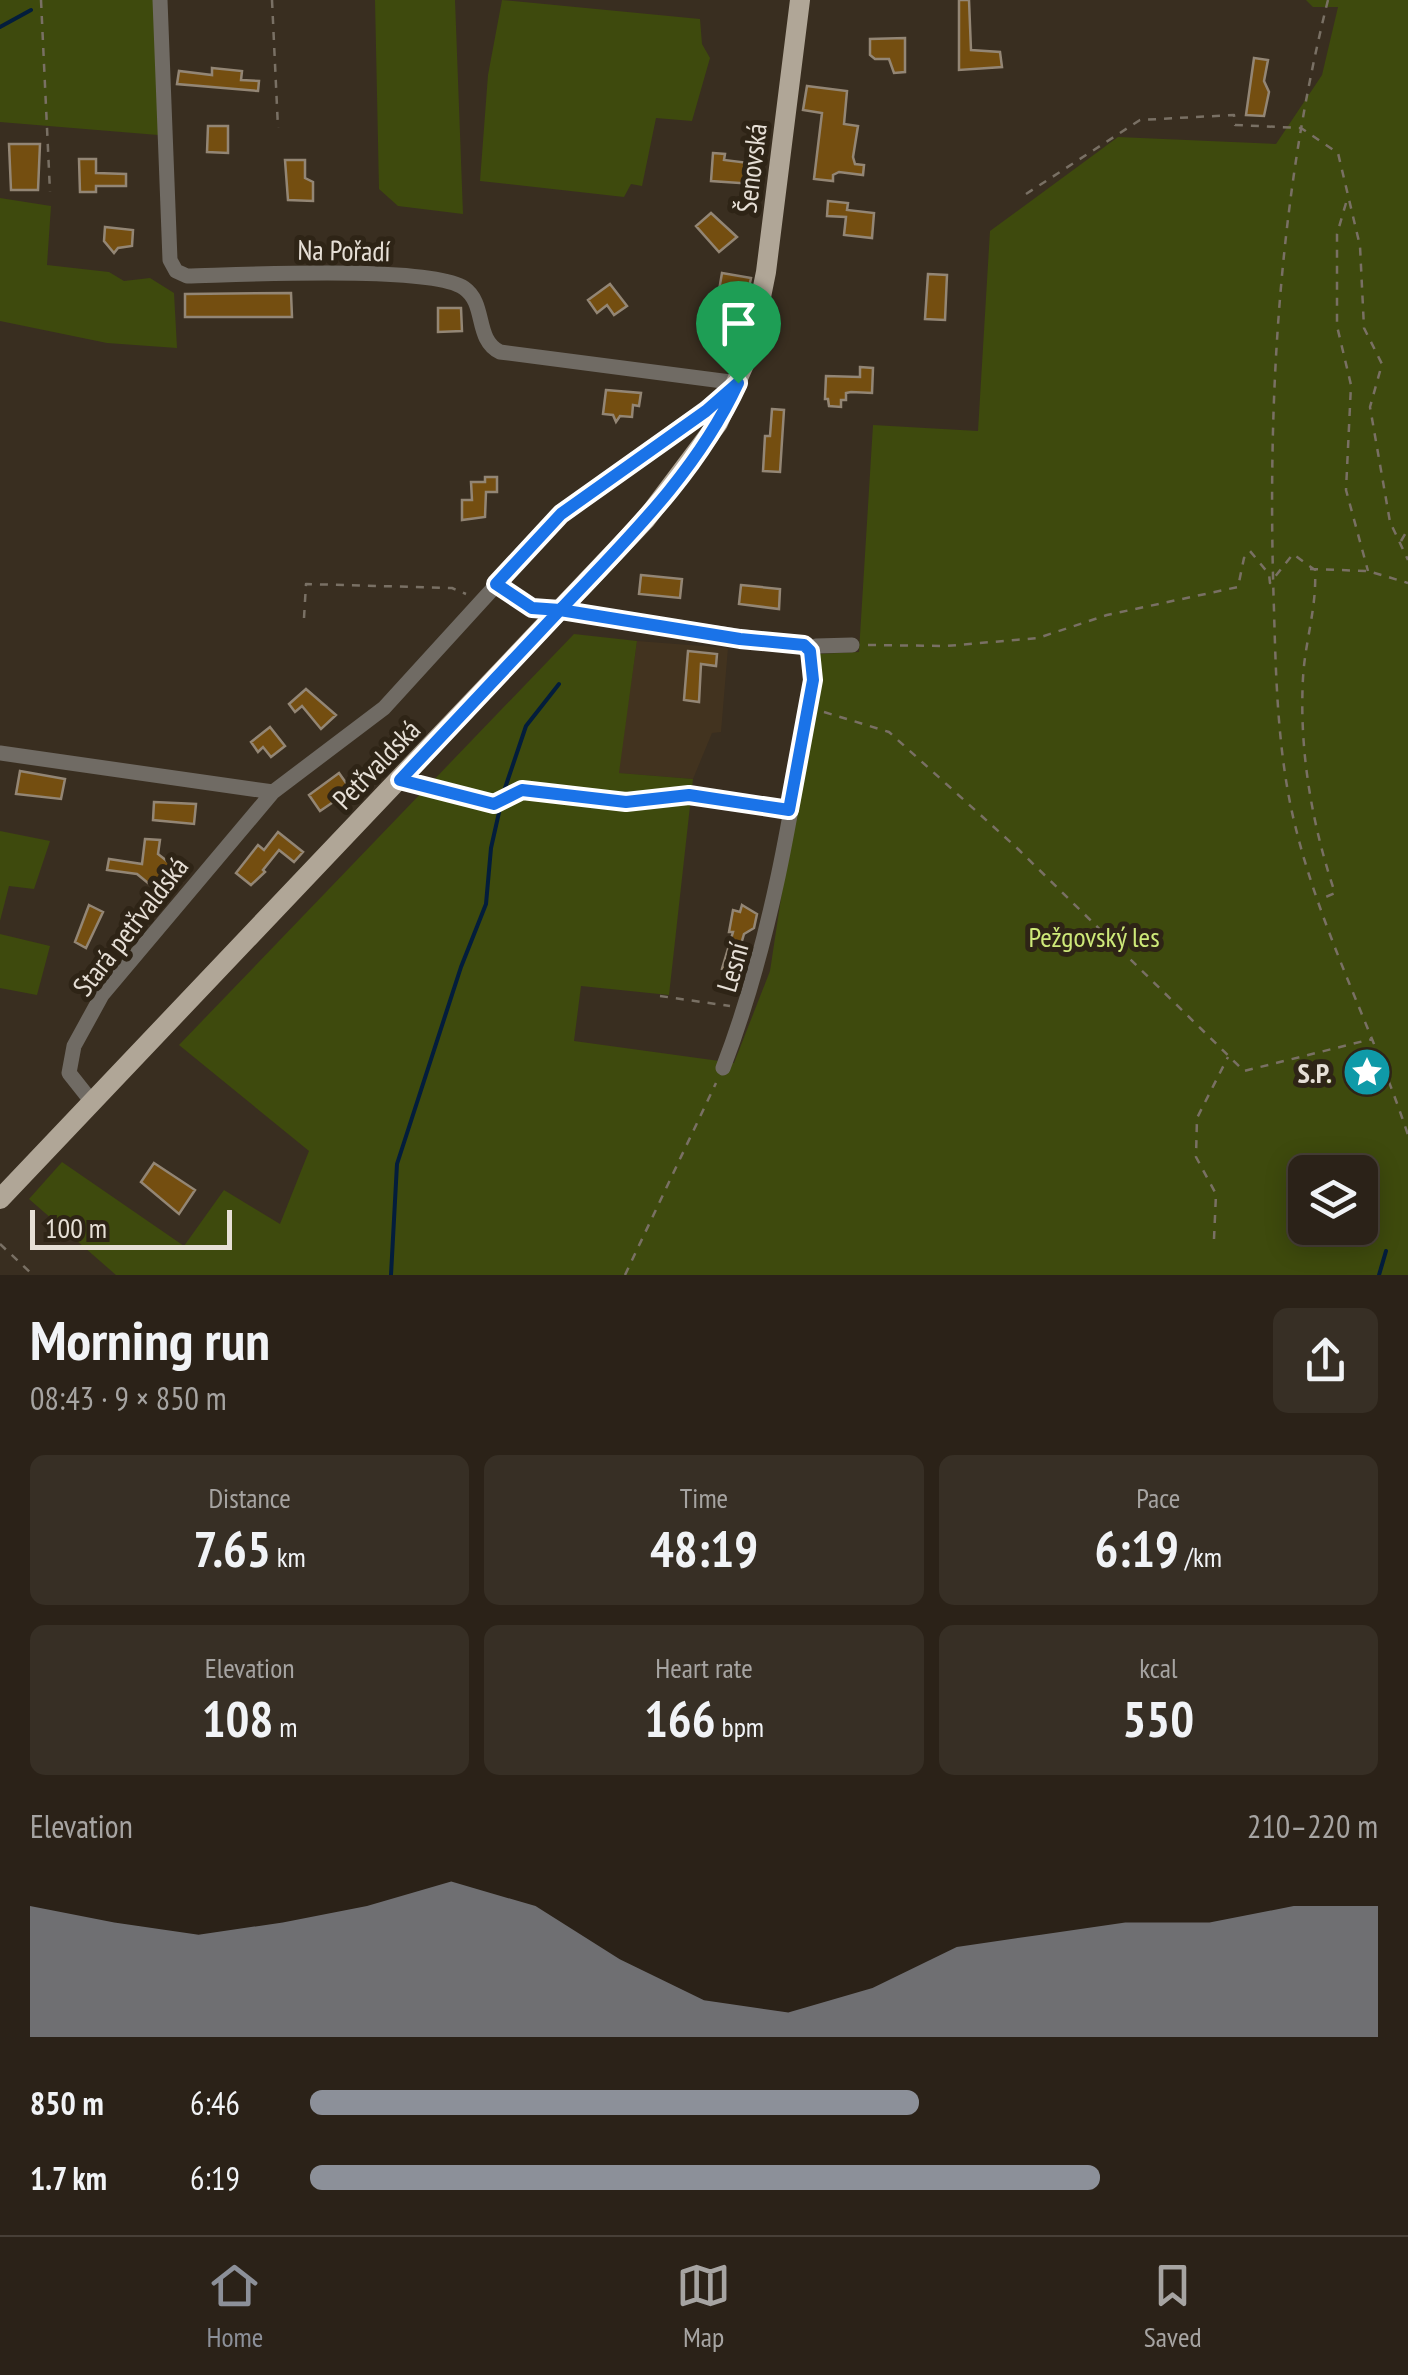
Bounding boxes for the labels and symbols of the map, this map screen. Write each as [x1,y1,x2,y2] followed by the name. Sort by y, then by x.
[727,121,775,215] street label: Šenovská
[297,231,391,269] street label: Na Pořadí
[696,281,781,384] pin
[324,711,428,817] street label: Petřvaldská
[64,849,196,1003] street label: Stará petřvaldská
[1028,918,1160,955] park label: Pežgovský les
[707,938,757,996] street label: Lesní
[1341,1046,1393,1098] place icon: S.P.
[1297,1054,1332,1091] place label: S.P.
[30,1205,232,1250] scale bar

